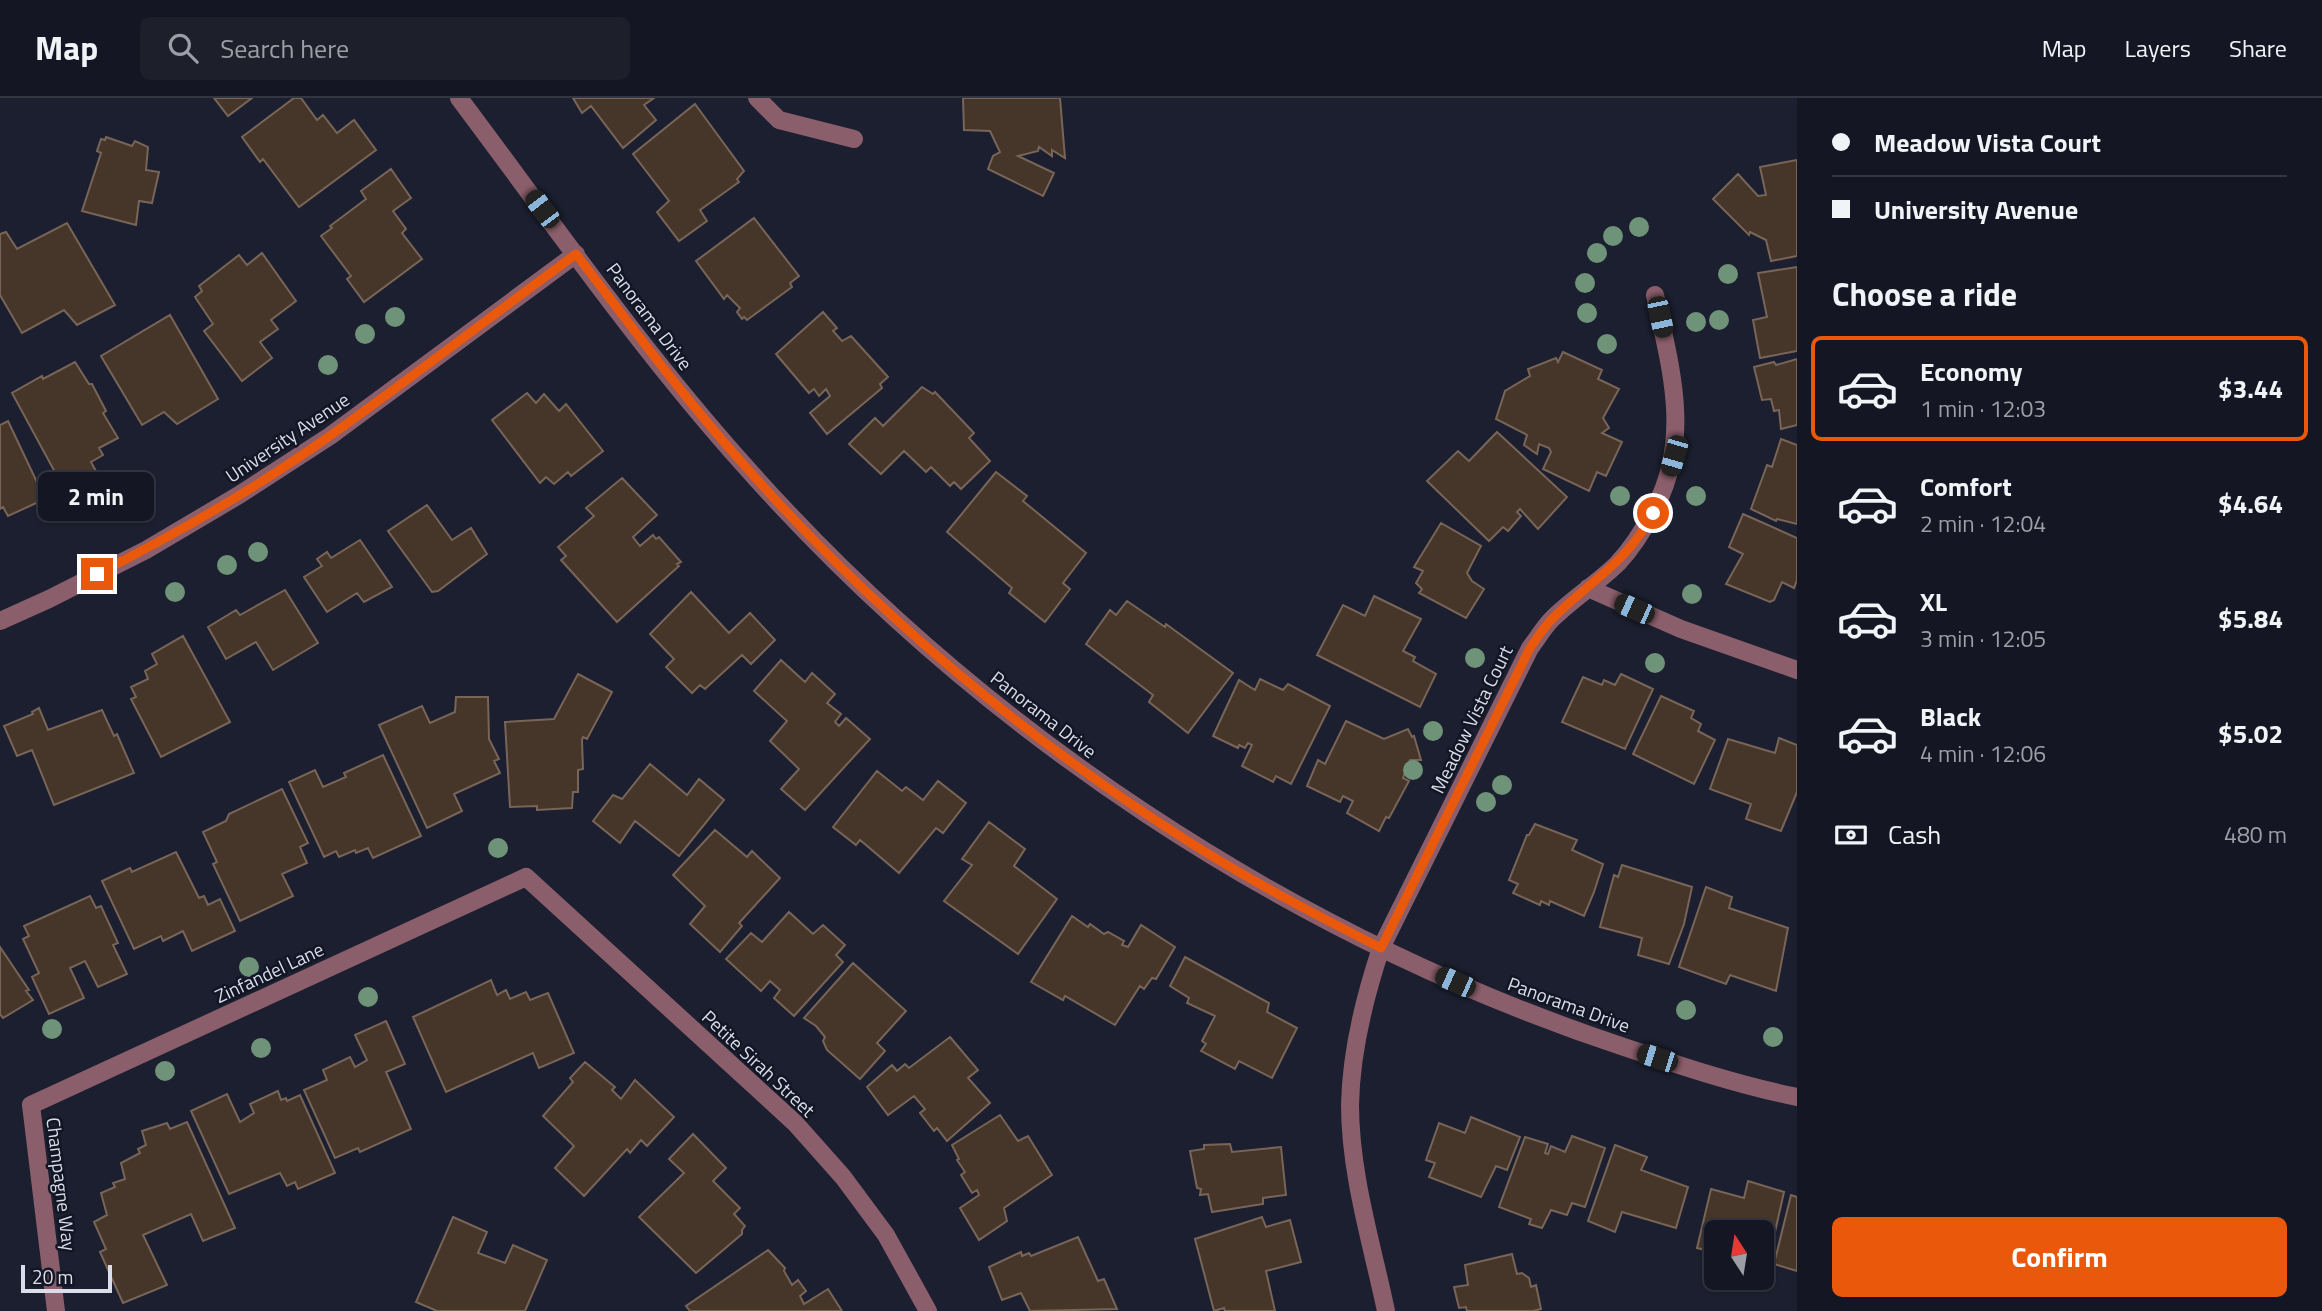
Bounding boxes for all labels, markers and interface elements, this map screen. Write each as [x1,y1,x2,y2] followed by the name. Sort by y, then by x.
[140,17,630,80] search box
[35,23,98,73] text: Map
[164,29,202,67] icon: search
[220,29,349,68] text: Search here
[2042,30,2087,66] text: Map
[2125,30,2191,66] text: Layers
[2229,30,2287,66] text: Share
[1874,123,2101,162] text: Meadow Vista Court
[521,186,564,232] car
[1874,190,2078,229] text: University Avenue
[600,256,700,376] street label: Panorama Drive
[1832,270,2017,318] text: Choose a ride
[1646,294,1675,340] car
[1920,352,2022,391] text: Economy
[1836,357,1899,420] icon: car
[2218,369,2283,408] text: $3.44
[219,385,355,489] street label: University Avenue
[1920,391,2046,426] text: 1 min · 12:03
[1659,433,1690,479] car
[1920,467,2012,506] text: Comfort
[39,472,155,522] callout: 2 min
[1836,472,1899,535] icon: car
[68,479,124,514] text: 2 min
[2218,484,2283,523] text: $4.64
[1637,497,1669,529] route start
[1920,506,2046,541] text: 2 min · 12:04
[81,558,113,590] route end
[1920,582,1947,621] text: XL
[1836,587,1899,650] icon: car
[1611,591,1658,627] car
[2218,599,2283,638] text: $5.84
[1920,621,2046,656] text: 3 min · 12:05
[1423,640,1520,798] street label: Meadow Vista Court
[985,663,1103,765] street label: Panorama Drive
[1920,697,1981,736] text: Black
[1836,702,1899,765] icon: car
[2218,714,2283,753] text: $5.02
[1920,736,2046,771] text: 4 min · 12:06
[1888,815,1941,854] text: Cash
[1832,816,1870,854] icon: cash
[2224,817,2287,852] text: 480 m
[210,934,328,1010] street label: Zinfandel Lane
[1432,964,1479,1000] car
[1504,968,1634,1040] street label: Panorama Drive
[696,1003,822,1124] street label: Petite Sirah Street
[1634,1042,1681,1074] car
[39,1116,85,1252] street label: Champagne Way
[1832,1217,2287,1297] button: Confirm
[1704,1220,1774,1290] north arrow
[1704,1220,1774,1290] map controls
[21,1262,112,1294] scale bar
[32,1262,73,1291] text: 20 m

